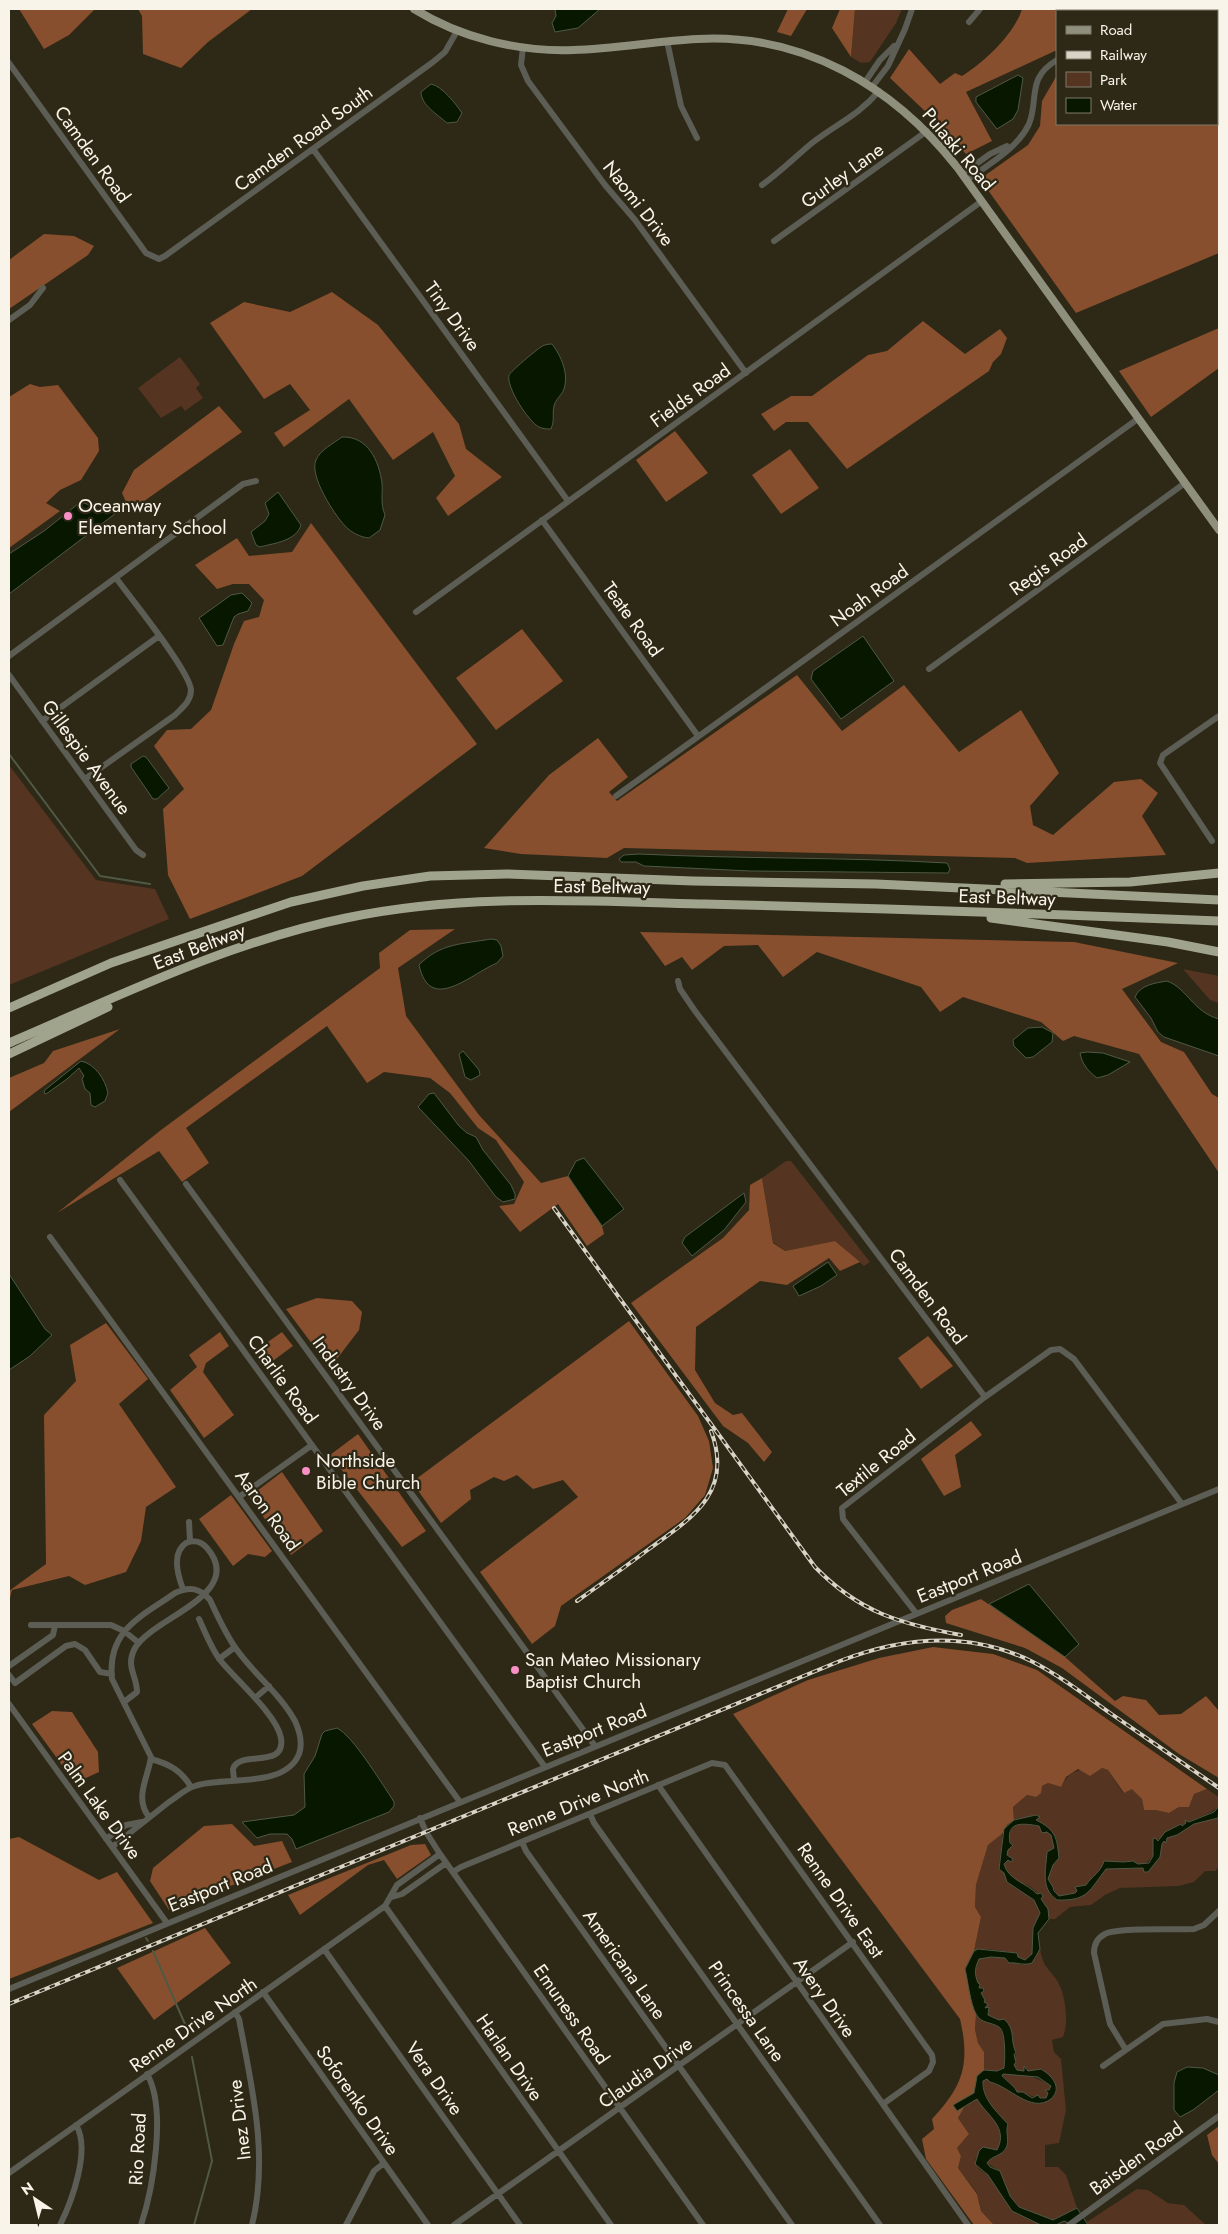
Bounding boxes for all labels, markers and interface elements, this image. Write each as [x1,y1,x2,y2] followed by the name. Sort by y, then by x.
[1056,10,1218,125] legend
[1100,19,1132,41] text: Road
[1100,44,1147,66] text: Railway
[1100,69,1127,91] text: Park
[229,79,378,198] street label: Camden Road South
[1100,94,1138,116] text: Water
[48,100,137,208] street label: Camden Road
[916,102,1001,197] street label: Pulaski Road
[795,136,889,215] street label: Gurley Lane
[597,155,681,252] street label: Naomi Drive
[418,276,487,357] street label: Tiny Drive
[644,357,736,434] street label: Fields Road
[78,492,227,541] place label: Oceanway Elementary School
[62,510,74,522] marker: Oceanway Elementary School
[1004,527,1093,602] street label: Regis Road
[825,558,914,633] street label: Noah Road
[596,576,669,662] street label: Teate Road
[36,694,138,821] street label: Gillespie Avenue
[553,872,651,901] street label: East Beltway
[958,882,1057,913] street label: East Beltway
[149,916,250,976] street label: East Beltway
[882,1243,973,1350] street label: Camden Road
[241,1329,324,1429] street label: Charlie Road
[306,1330,393,1436] street label: Industry Drive
[831,1423,922,1504] street label: Textile Road
[316,1447,420,1496] place label: Northside Bible Church
[229,1464,306,1557] street label: Aaron Road
[300,1465,312,1477] marker: Northside Bible Church
[913,1543,1026,1610] street label: Eastport Road
[525,1646,701,1695] place label: San Mateo Missionary Baptist Church
[509,1664,521,1676] marker: San Mateo Missionary Baptist Church
[538,1697,651,1764] street label: Eastport Road
[51,1746,148,1865] street label: Palm Lake Drive
[504,1762,653,1843] street label: Renne Drive North
[791,1837,891,1964] street label: Renne Drive East
[164,1852,277,1919] street label: Eastport Road
[577,1904,673,2025] street label: Americana Lane
[787,1952,862,2043] street label: Avery Drive
[702,1955,792,2068] street label: Princessa Lane
[527,1959,616,2070] street label: Emuness Road
[124,1970,262,2078] street label: Renne Drive North
[470,2008,550,2106] street label: Harlan Drive
[593,2030,698,2115] street label: Claudia Drive
[399,2036,470,2121] street label: Vera Drive
[310,2040,406,2161] street label: Soforenko Drive
[221,2078,258,2162] street label: Inez Drive
[122,2112,153,2186] street label: Rio Road
[1084,2115,1189,2202] street label: Baisden Road
[10,2174,60,2224] north arrow
[17,2177,38,2200] text: N

